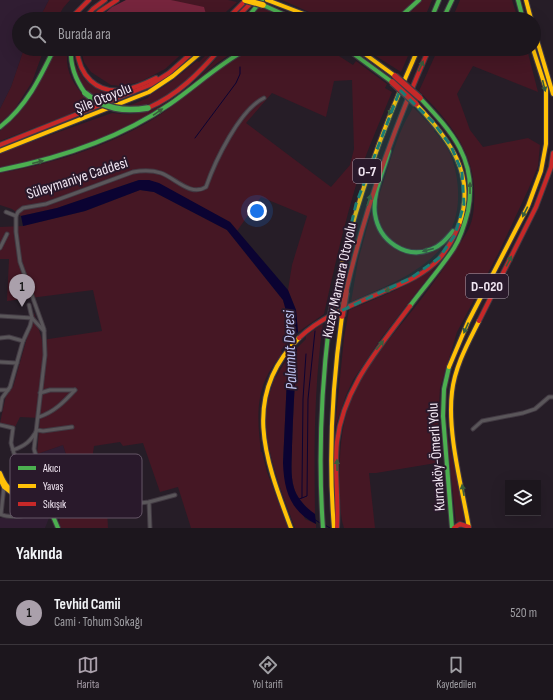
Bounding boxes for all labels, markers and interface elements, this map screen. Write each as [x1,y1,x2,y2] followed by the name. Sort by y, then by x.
[12,12,541,56] search box
[26,23,48,45] icon: search
[58,25,111,44] text: Burada ara
[418,60,425,72] one-way arrow
[72,79,134,118] street label: Şile Otoyolu
[541,80,547,92] one-way arrow
[388,105,394,116] one-way arrow
[152,108,163,116] one-way arrow
[24,153,130,204] street label: Süleymaniye Caddesi
[32,159,44,165] one-way arrow
[353,159,381,183] road number: O-7
[467,181,473,194] one-way arrow
[366,194,372,206] one-way arrow
[247,201,267,221] your location
[522,207,528,218] one-way arrow
[318,221,361,340] street label: Kuzey Marmara Otoyolu
[422,248,434,254] one-way arrow
[506,255,512,267] one-way arrow
[9,274,35,307] pin: 1
[466,274,508,298] road number: D-020
[384,286,396,292] one-way arrow
[280,309,301,390] water label: Palamut Deresi
[463,322,469,333] one-way arrow
[376,340,384,351] one-way arrow
[423,402,450,512] street label: Kurnaköy-Ömerli Yolu
[10,454,142,518] legend
[333,459,340,471] one-way arrow
[42,462,60,475] text: Akıcı
[43,480,64,493] text: Yavaş
[505,480,541,516] map controls
[505,480,541,516] button: layers
[459,483,465,496] one-way arrow
[43,498,67,511] text: Sıkışık
[16,544,63,564] text: Yakında
[54,595,121,614] text: Tevhid Camii
[26,605,32,621] text: 1
[510,605,537,621] text: 520 m
[54,614,142,630] text: Cami · Tohum Sokağı
[77,654,99,691] tab: Harita
[253,654,283,691] tab: Yol tarifi
[436,654,476,691] tab: Kaydedilen

